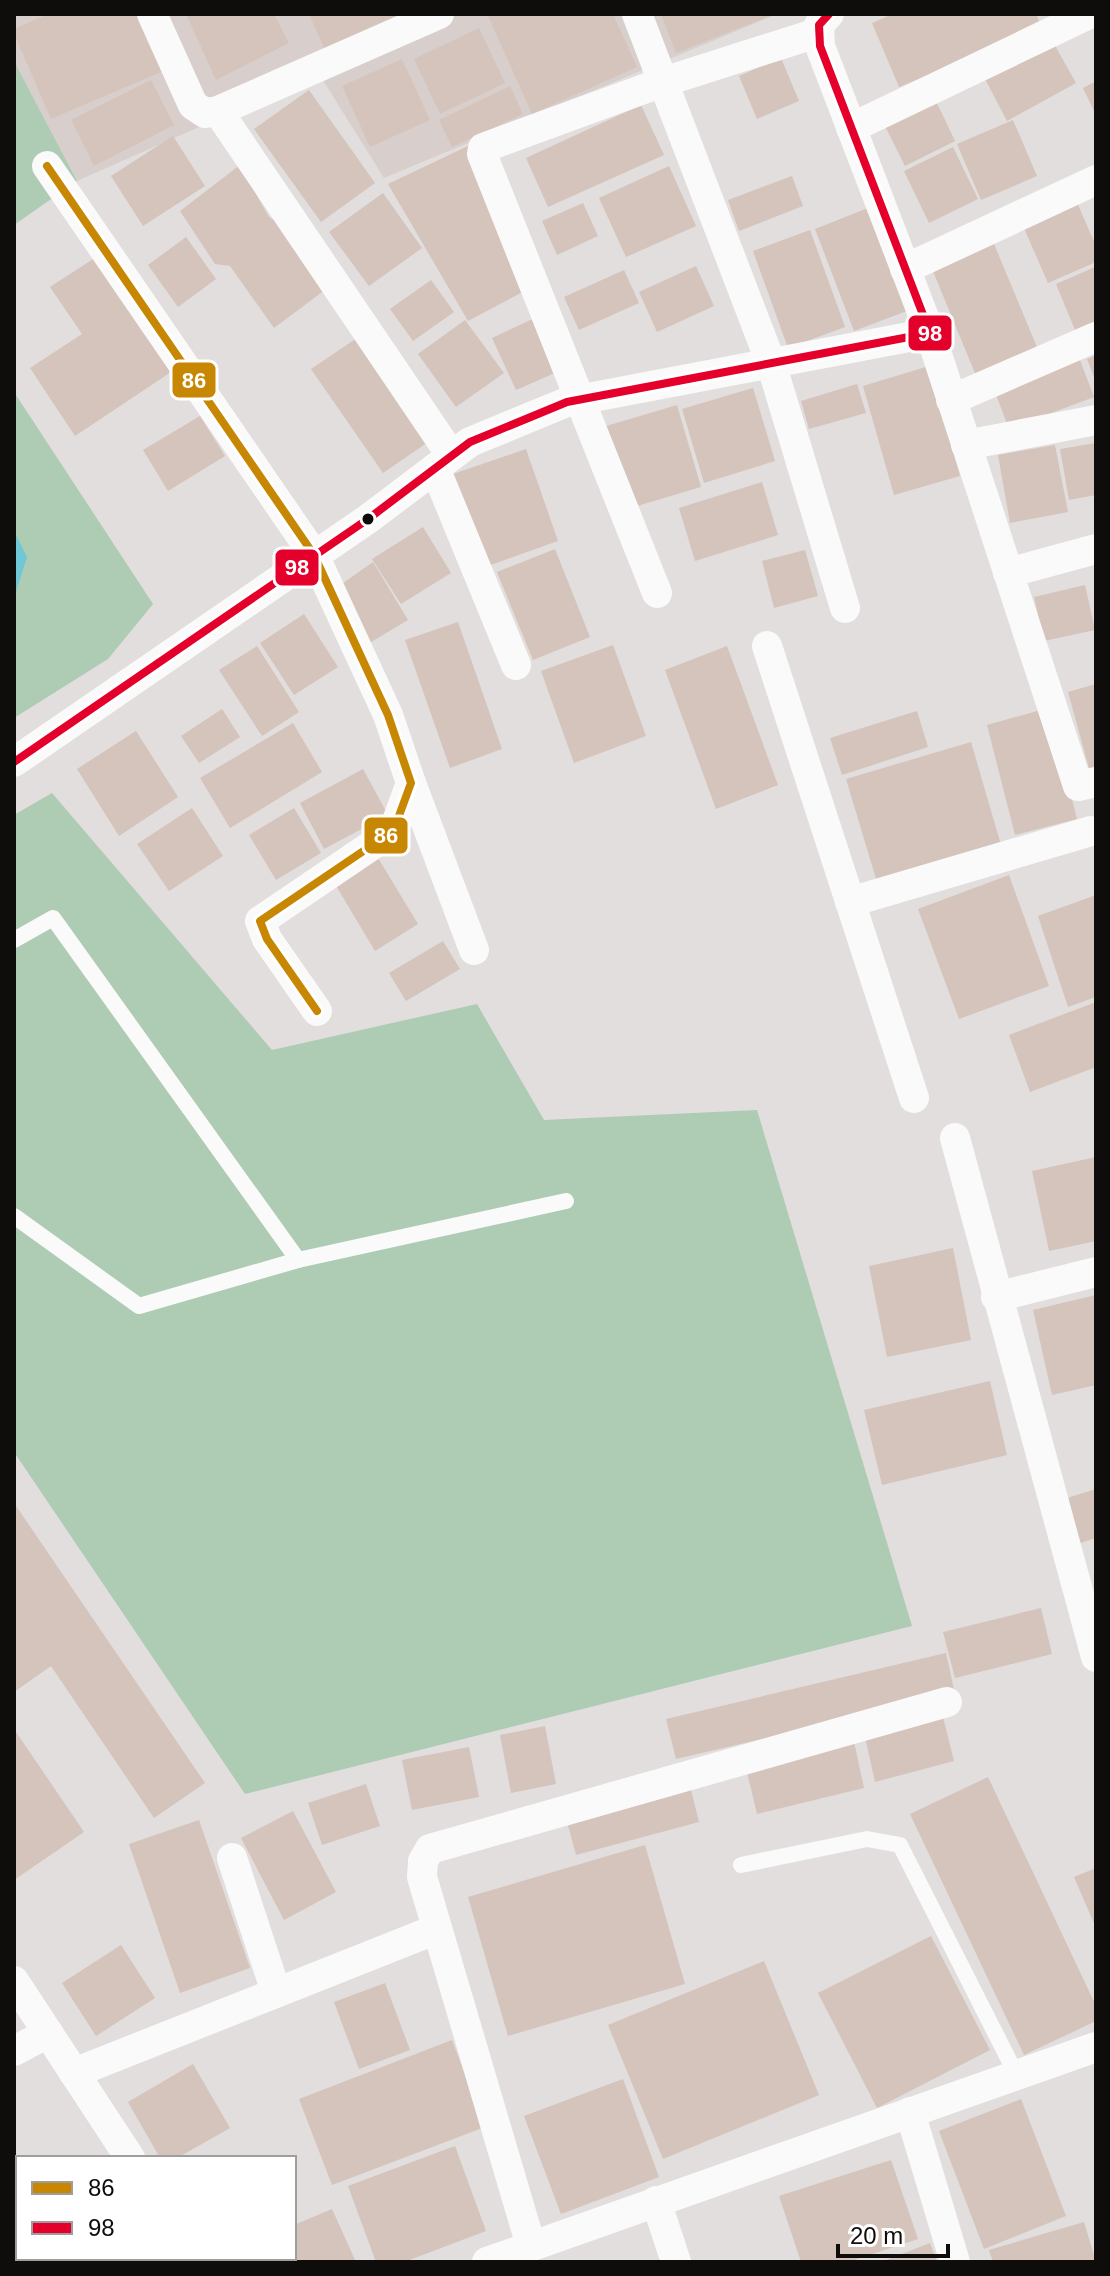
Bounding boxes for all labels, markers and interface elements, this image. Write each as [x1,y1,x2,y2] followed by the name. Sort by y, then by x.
[907,314,953,352] line badge: 98
[918,321,942,346] text: 98
[171,361,217,399] line badge: 86
[182,368,206,393] text: 86
[360,511,376,527] unlabelled marker
[274,548,320,587] line badge: 98
[285,555,309,580] text: 98
[363,816,409,855] line badge: 86
[374,823,398,848] text: 86
[16,2156,296,2260] legend
[88,2174,115,2201] text: 86
[838,2208,948,2258] scale bar
[88,2214,115,2241] text: 98
[850,2222,903,2249] text: 20 m

